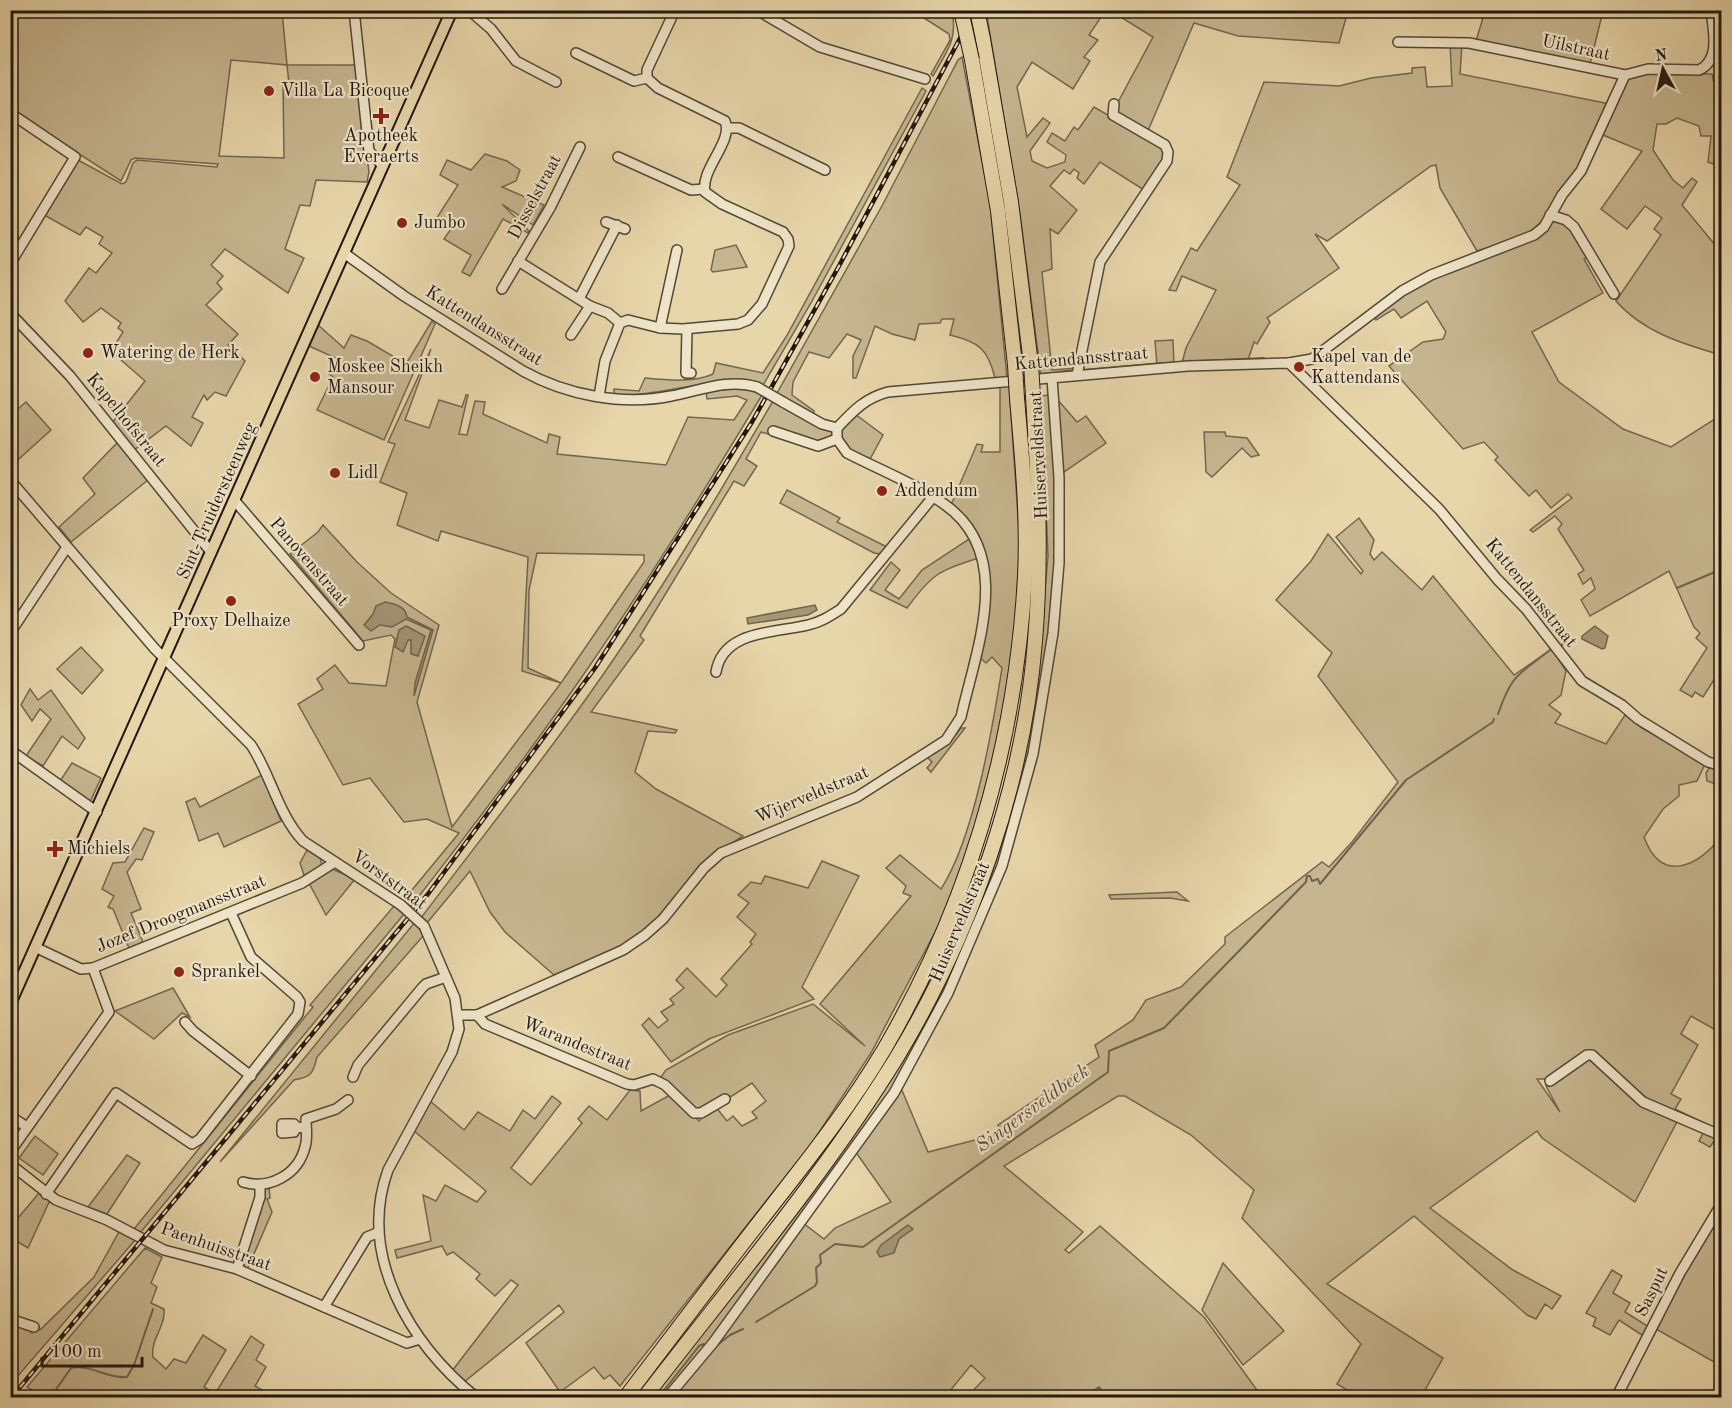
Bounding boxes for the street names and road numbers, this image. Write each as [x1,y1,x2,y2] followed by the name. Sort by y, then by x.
[1540,32,1612,64] street label: Uilstraat
[505,152,565,242] street label: Disselstraat
[422,283,546,369] street label: Kattendansstraat
[1013,344,1149,374] street label: Kattendansstraat
[83,370,169,470] street label: Kapelhofstraat
[1027,390,1051,520] street label: Huiserveldstraat
[174,419,260,582] street label: Sint-Truidersteenweg
[266,514,352,610] street label: Panovenstraat
[1482,535,1580,651] street label: Kattendansstraat
[753,763,871,827] street label: Wijerveldstraat
[348,847,430,913] street label: Vorststraat
[927,859,993,985] street label: Huiserveldstraat
[94,872,268,956] street label: Jozef Droogmansstraat
[520,1014,634,1074] street label: Warandestraat
[158,1220,274,1274] street label: Paenhuisstraat
[1632,1264,1672,1320] street label: Sasput

